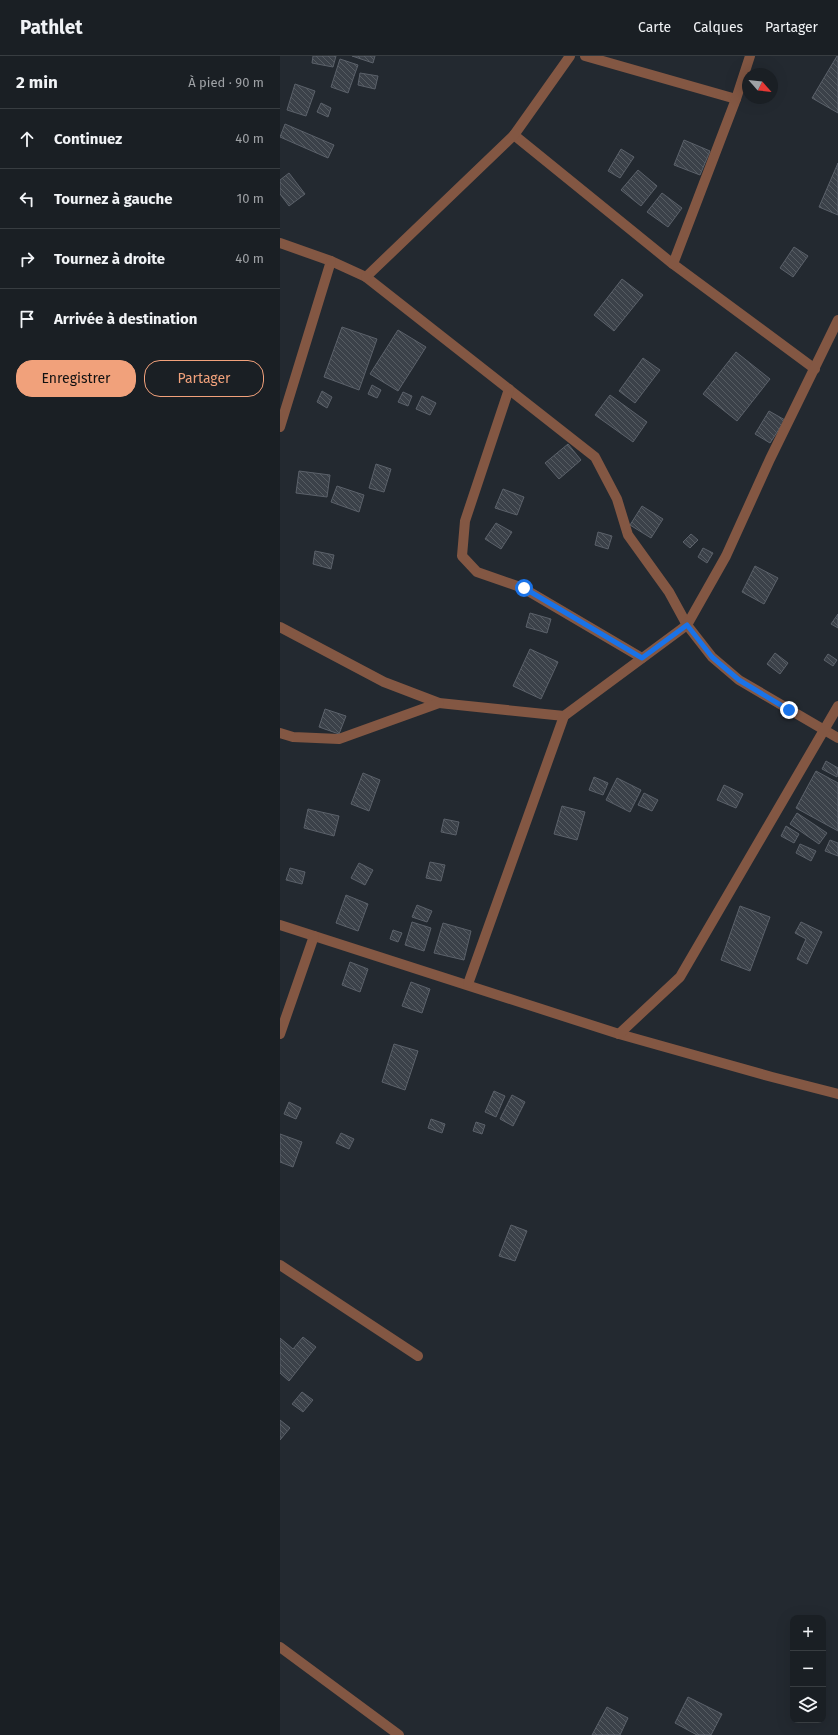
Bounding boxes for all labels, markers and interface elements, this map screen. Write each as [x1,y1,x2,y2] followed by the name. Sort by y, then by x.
[20,16,83,39] text: Pathlet
[638,19,671,36] text: Carte
[693,19,743,36] text: Calques
[765,19,818,36] text: Partager
[742,68,778,104] north arrow
[16,72,58,93] text: 2 min
[188,75,264,90] text: À pied · 90 m
[16,128,38,150] icon: ahead
[54,130,122,148] text: Continuez
[235,131,264,146] text: 40 m
[16,188,38,210] icon: left
[54,190,173,208] text: Tournez à gauche
[237,191,264,206] text: 10 m
[16,248,38,270] icon: right
[54,250,165,268] text: Tournez à droite
[235,251,264,266] text: 40 m
[16,308,38,330] icon: arrive
[54,310,197,328] text: Arrivée à destination
[16,360,136,397] button: Enregistrer
[144,360,264,397] button: Partager
[515,579,533,597] route start
[780,701,798,719] route end
[790,1615,826,1723] map controls
[790,1615,826,1651] button: +
[790,1651,826,1687] button: −
[790,1687,826,1723] button: layers

